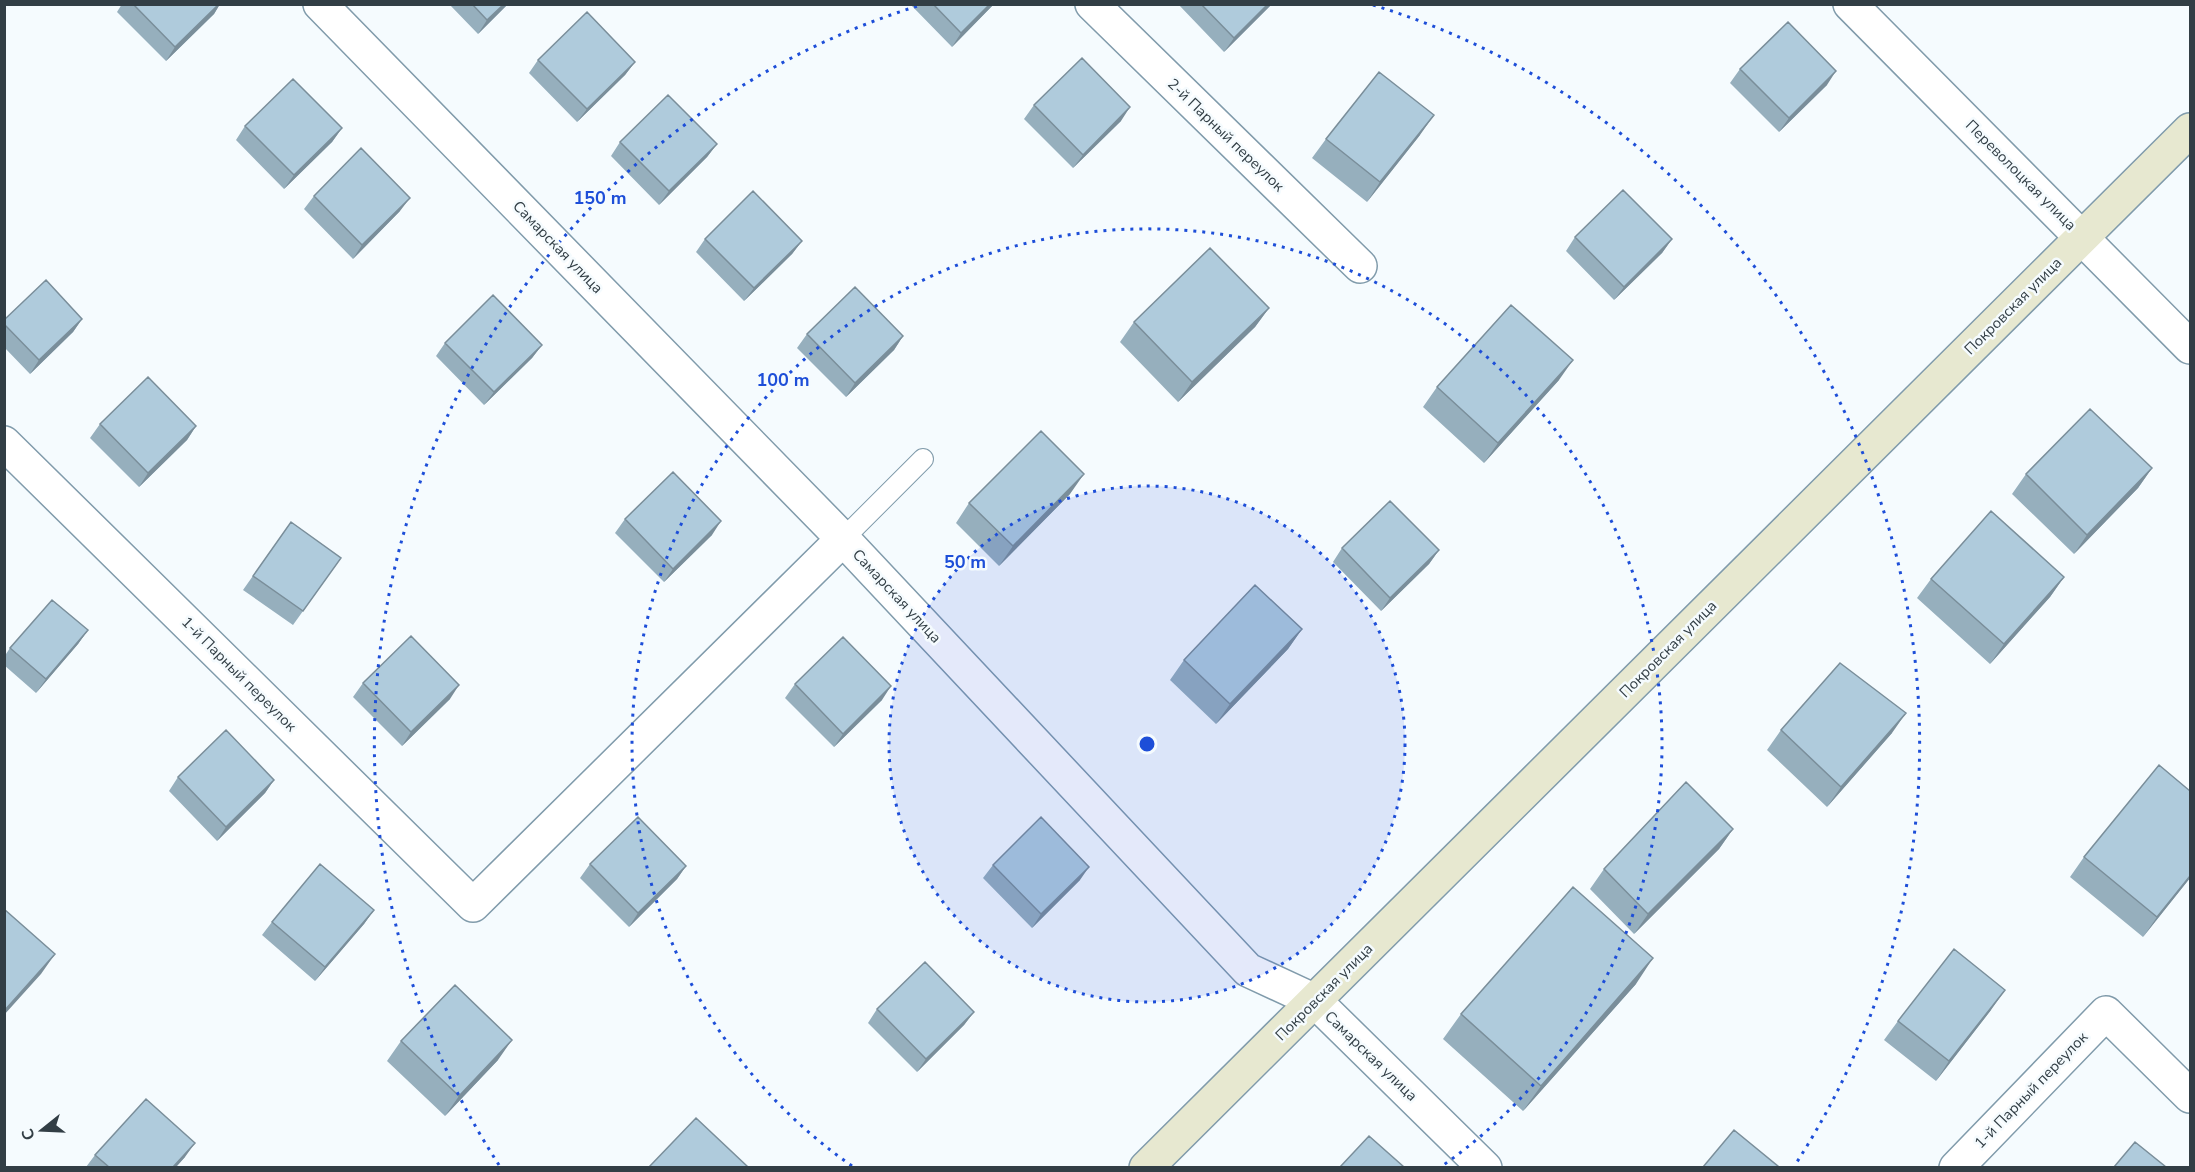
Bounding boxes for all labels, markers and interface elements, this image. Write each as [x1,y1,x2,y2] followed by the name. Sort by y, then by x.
[1163,74,1289,196] street label: 2-й Парный переулок
[1961,115,2081,235] street label: Переволоцкая улица
[573,186,627,210] text: 150 m
[509,196,607,298] street label: Самарская улица
[1960,253,2066,359] street label: Покровская улица
[756,368,810,392] text: 100 m
[848,545,946,647] street label: Самарская улица
[944,550,986,574] text: 50 m
[1615,596,1721,702] street label: Покровская улица
[177,612,301,736] street label: 1-й Парный переулок
[1137,734,1157,754] centre of rings
[1271,939,1377,1045] street label: Покровская улица
[1320,1007,1422,1105] street label: Самарская улица
[1970,1027,2092,1153] street label: 1-й Парный переулок
[12,1100,72,1160] north arrow
[17,1126,41,1143] text: С

